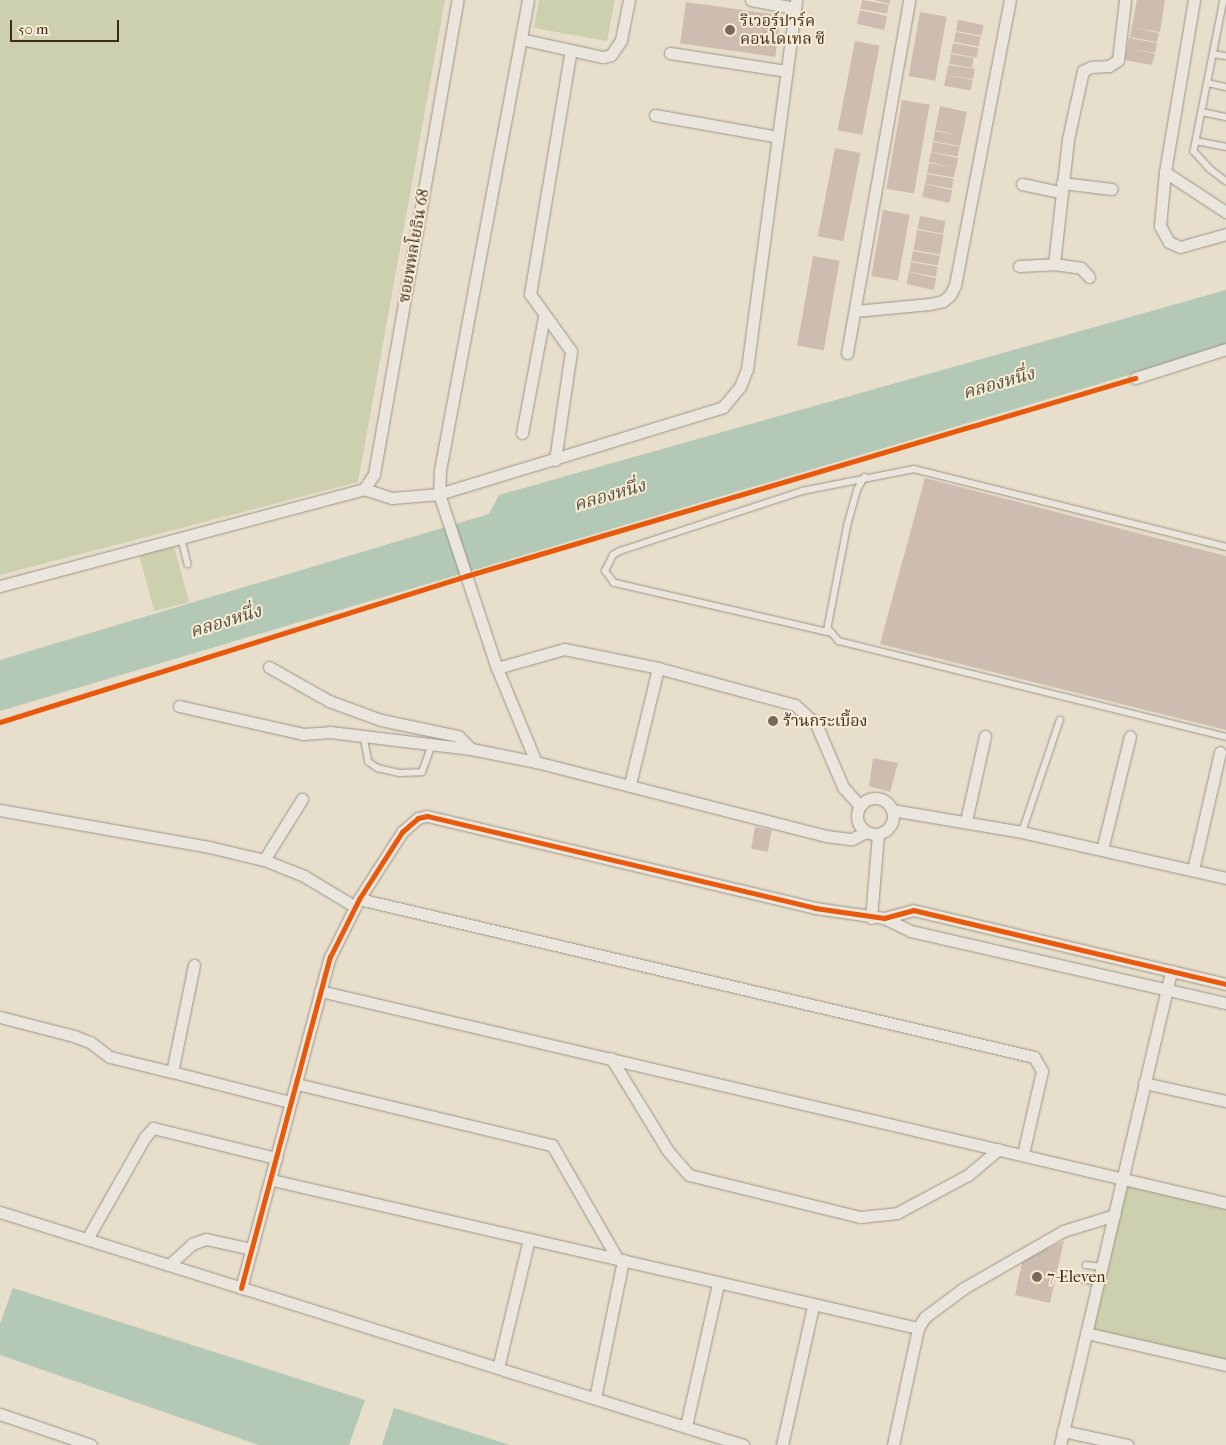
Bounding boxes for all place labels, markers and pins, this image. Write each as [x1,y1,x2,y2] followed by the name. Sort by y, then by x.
[740,11,825,49] place label: ริเวอร์ปาร์ค คอนโดเทล ซี
[724,24,736,36] marker: ริเวอร์ปาร์ค คอนโดเทล ซี
[783,711,868,731] place label: ร้านกระเบื้อง
[767,715,779,727] marker: ร้านกระเบื้อง
[1047,1267,1106,1287] place label: 7-Eleven
[1031,1271,1043,1283] marker: 7-Eleven

